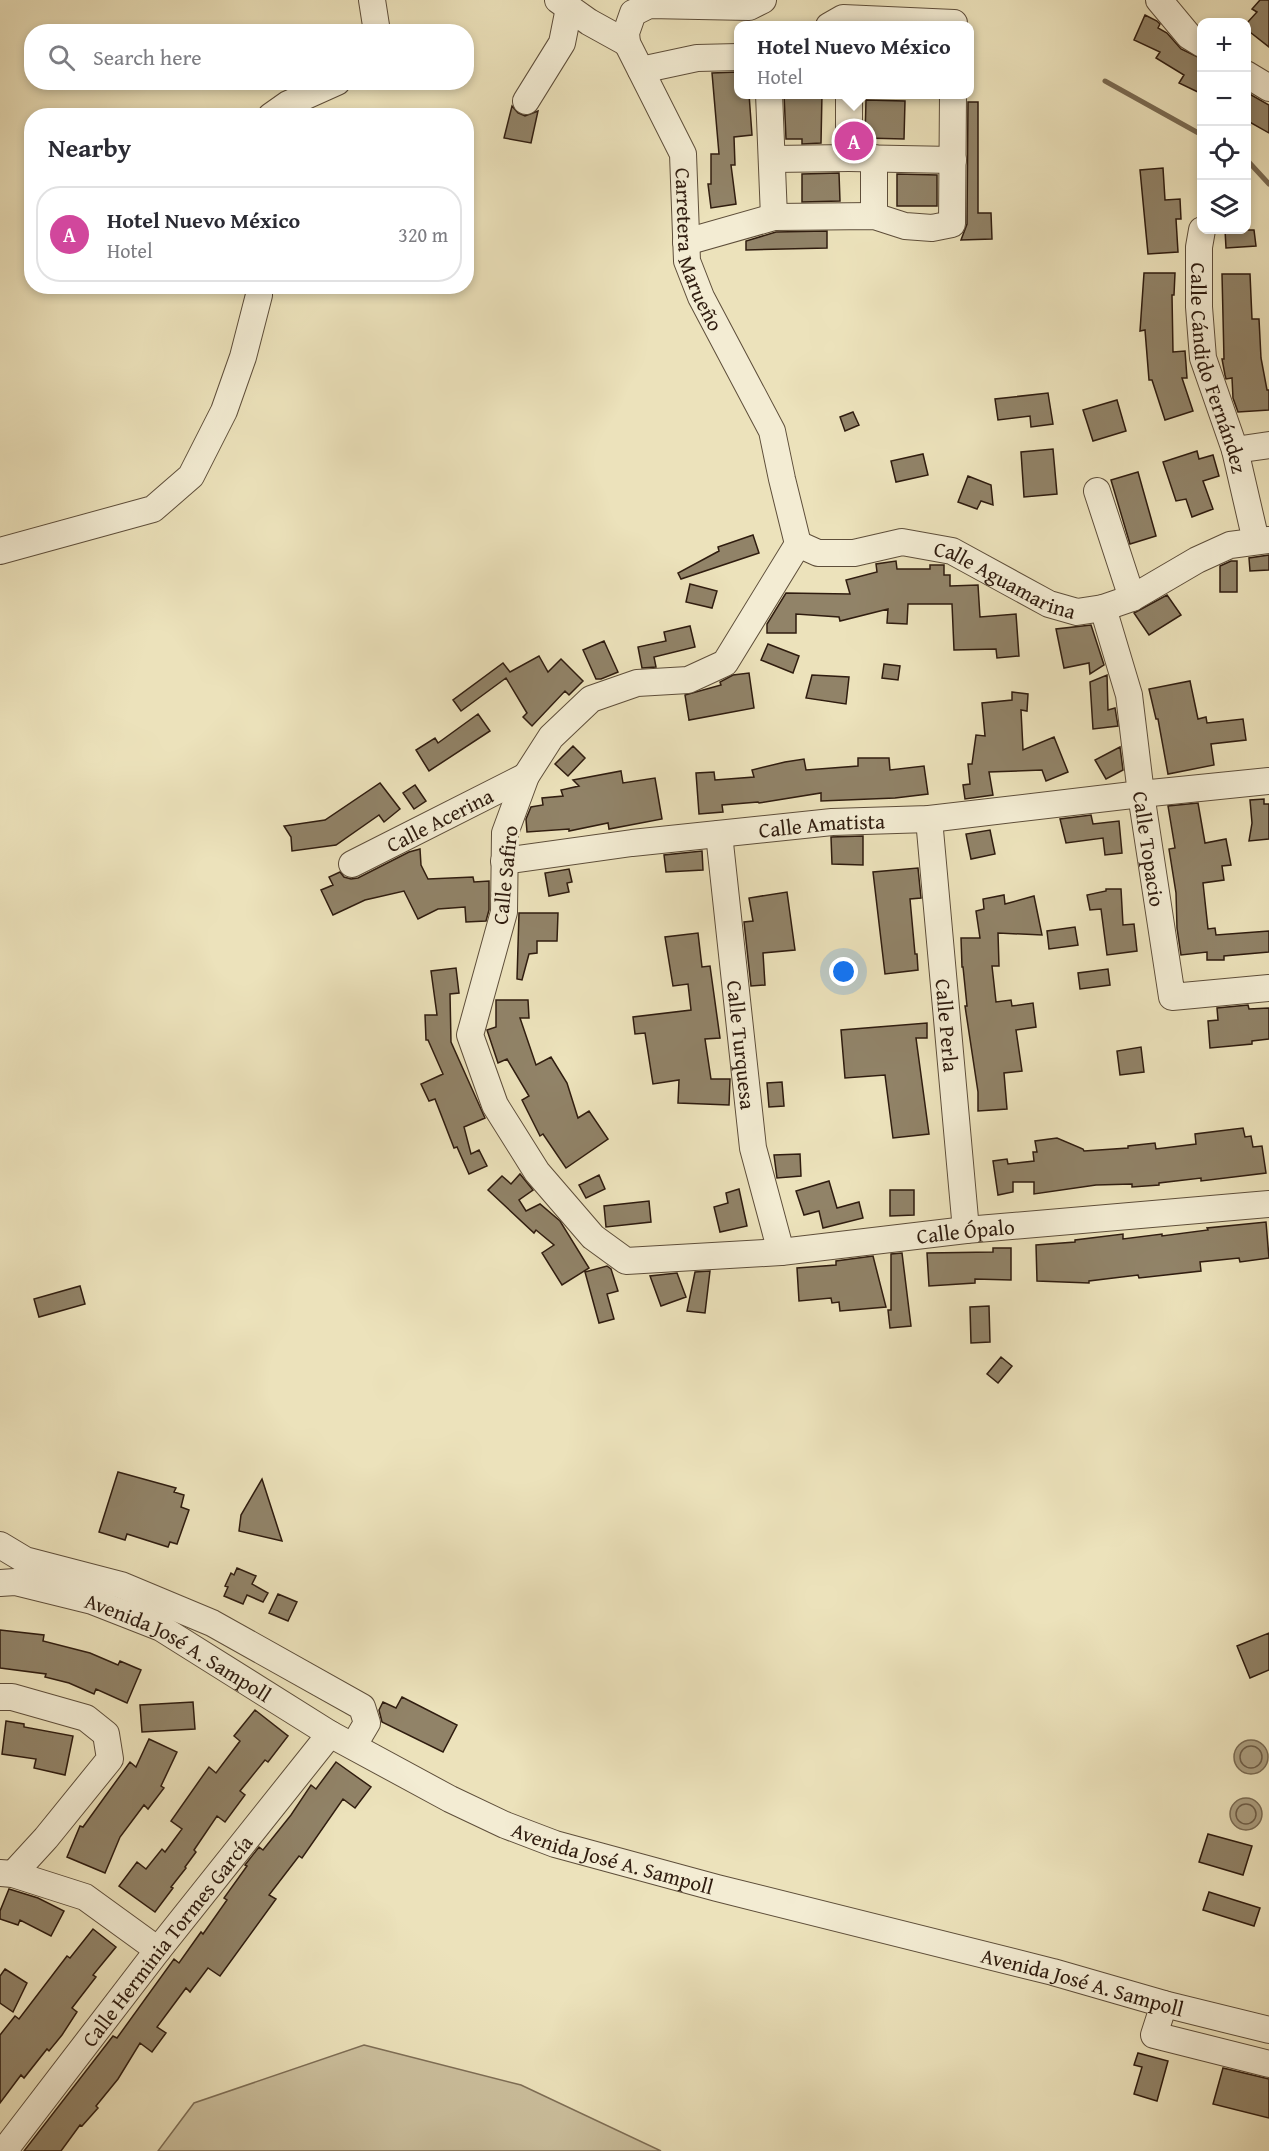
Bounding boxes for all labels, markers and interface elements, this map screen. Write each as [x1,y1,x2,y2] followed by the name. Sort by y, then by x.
[1197,18,1251,234] map controls
[1197,18,1251,72] button: +
[734,21,974,99] popup
[24,24,474,90] search box
[757,30,951,62] text: Hotel Nuevo México
[45,41,78,74] icon: search
[93,41,202,73] text: Search here
[757,62,803,91] text: Hotel
[1197,72,1251,126] button: −
[834,118,874,164] pin: A
[1197,126,1251,180] button: locate
[48,128,131,167] text: Nearby
[668,167,732,336] street label: Carretera Marueño
[1197,180,1251,234] button: layers
[107,204,300,236] text: Hotel Nuevo México
[63,220,76,249] text: A
[398,220,448,249] text: 320 m
[107,236,153,265] text: Hotel
[1183,263,1255,476] street label: Calle Cándido Fernández
[932,533,1080,626] street label: Calle Aguamarina
[381,780,498,860] street label: Calle Acerina
[1125,789,1173,909] street label: Calle Topacio
[757,805,885,845] street label: Calle Amatista
[484,824,526,926] street label: Calle Safiro
[829,957,858,986] your location
[928,977,967,1073] street label: Calle Perla
[719,979,764,1111] street label: Calle Turquesa
[915,1210,1016,1251] street label: Calle Ópalo
[82,1584,278,1709] street label: Avenida José A. Sampoll
[507,1813,717,1902] street label: Avenida José A. Sampoll
[74,1828,260,2053] street label: Calle Herminia Tormes García
[978,1939,1187,2024] street label: Avenida José A. Sampoll

